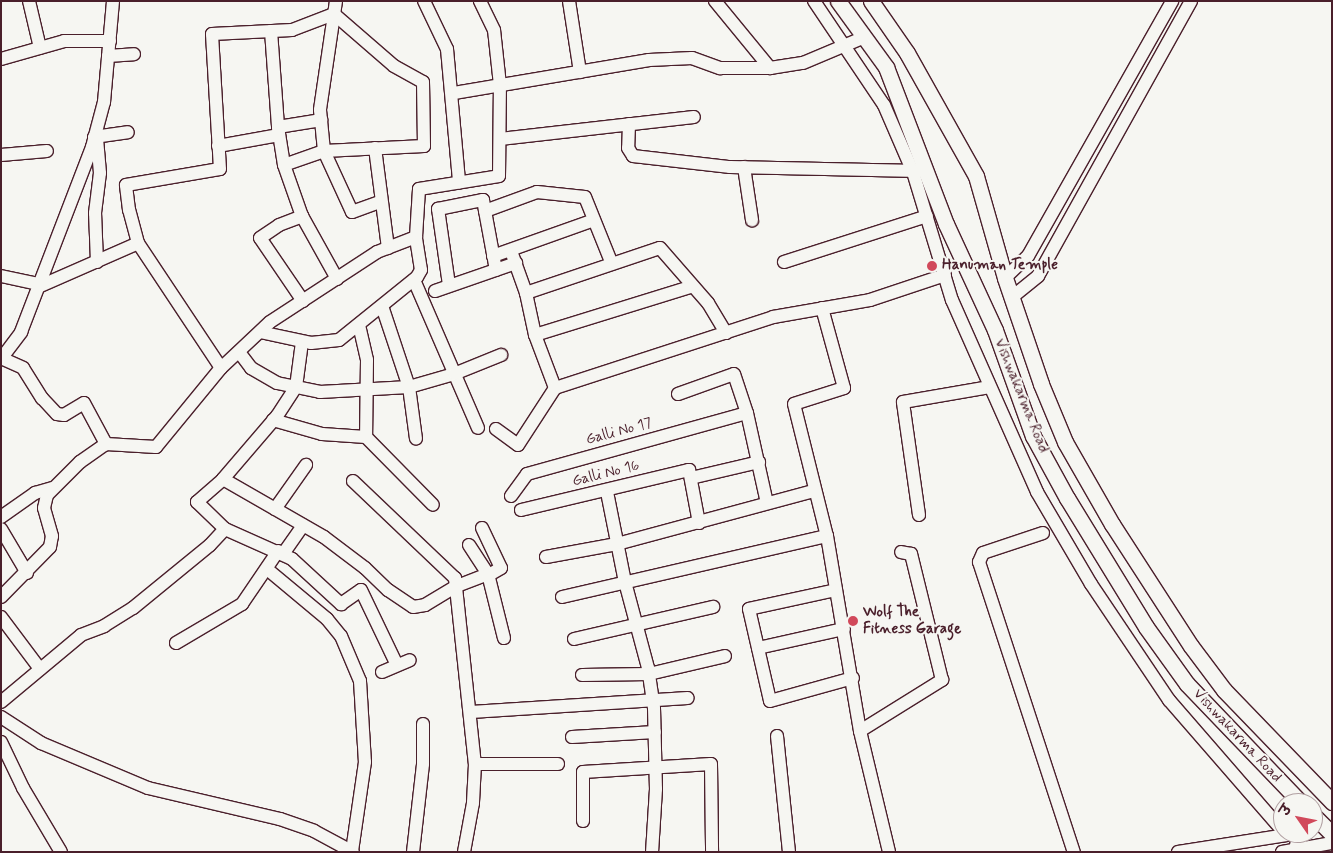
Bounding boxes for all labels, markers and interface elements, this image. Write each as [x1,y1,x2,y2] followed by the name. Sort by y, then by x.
[942,257,1054,275] place label: Hanuman Temple
[926,260,938,272] marker: Hanuman Temple
[990,336,1052,456] street label: Vishwakarma Road
[584,415,654,449] street label: Galli No 17
[571,457,641,491] street label: Galli No 16
[863,603,961,638] place label: Wolf The Fitness Garage
[847,615,859,627] marker: Wolf The Fitness Garage
[1189,685,1285,787] street label: Vishwakarma Road
[1273,793,1323,843] north arrow
[1276,802,1296,819] text: उ

